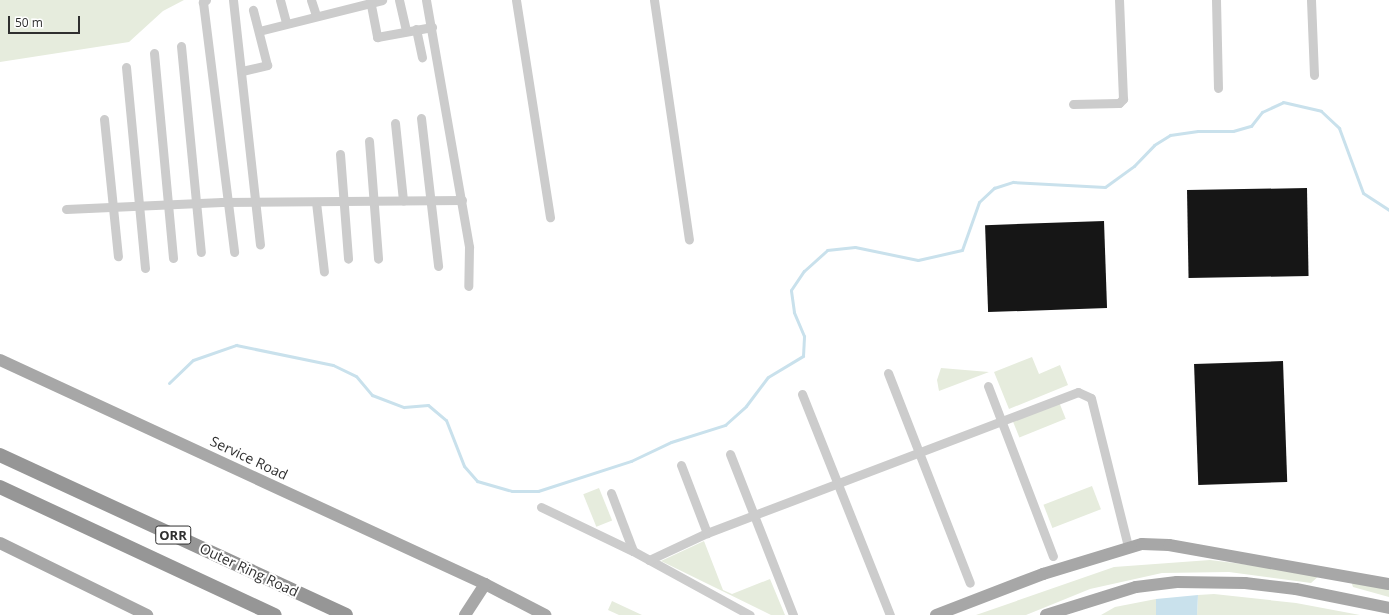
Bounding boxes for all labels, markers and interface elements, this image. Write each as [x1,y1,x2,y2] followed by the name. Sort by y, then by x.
[10,8,82,34] scale bar
[15,14,43,31] text: 50 m
[208,433,290,483] street label: Service Road
[155,524,191,546] road number: ORR
[197,540,301,600] street label: Outer Ring Road

